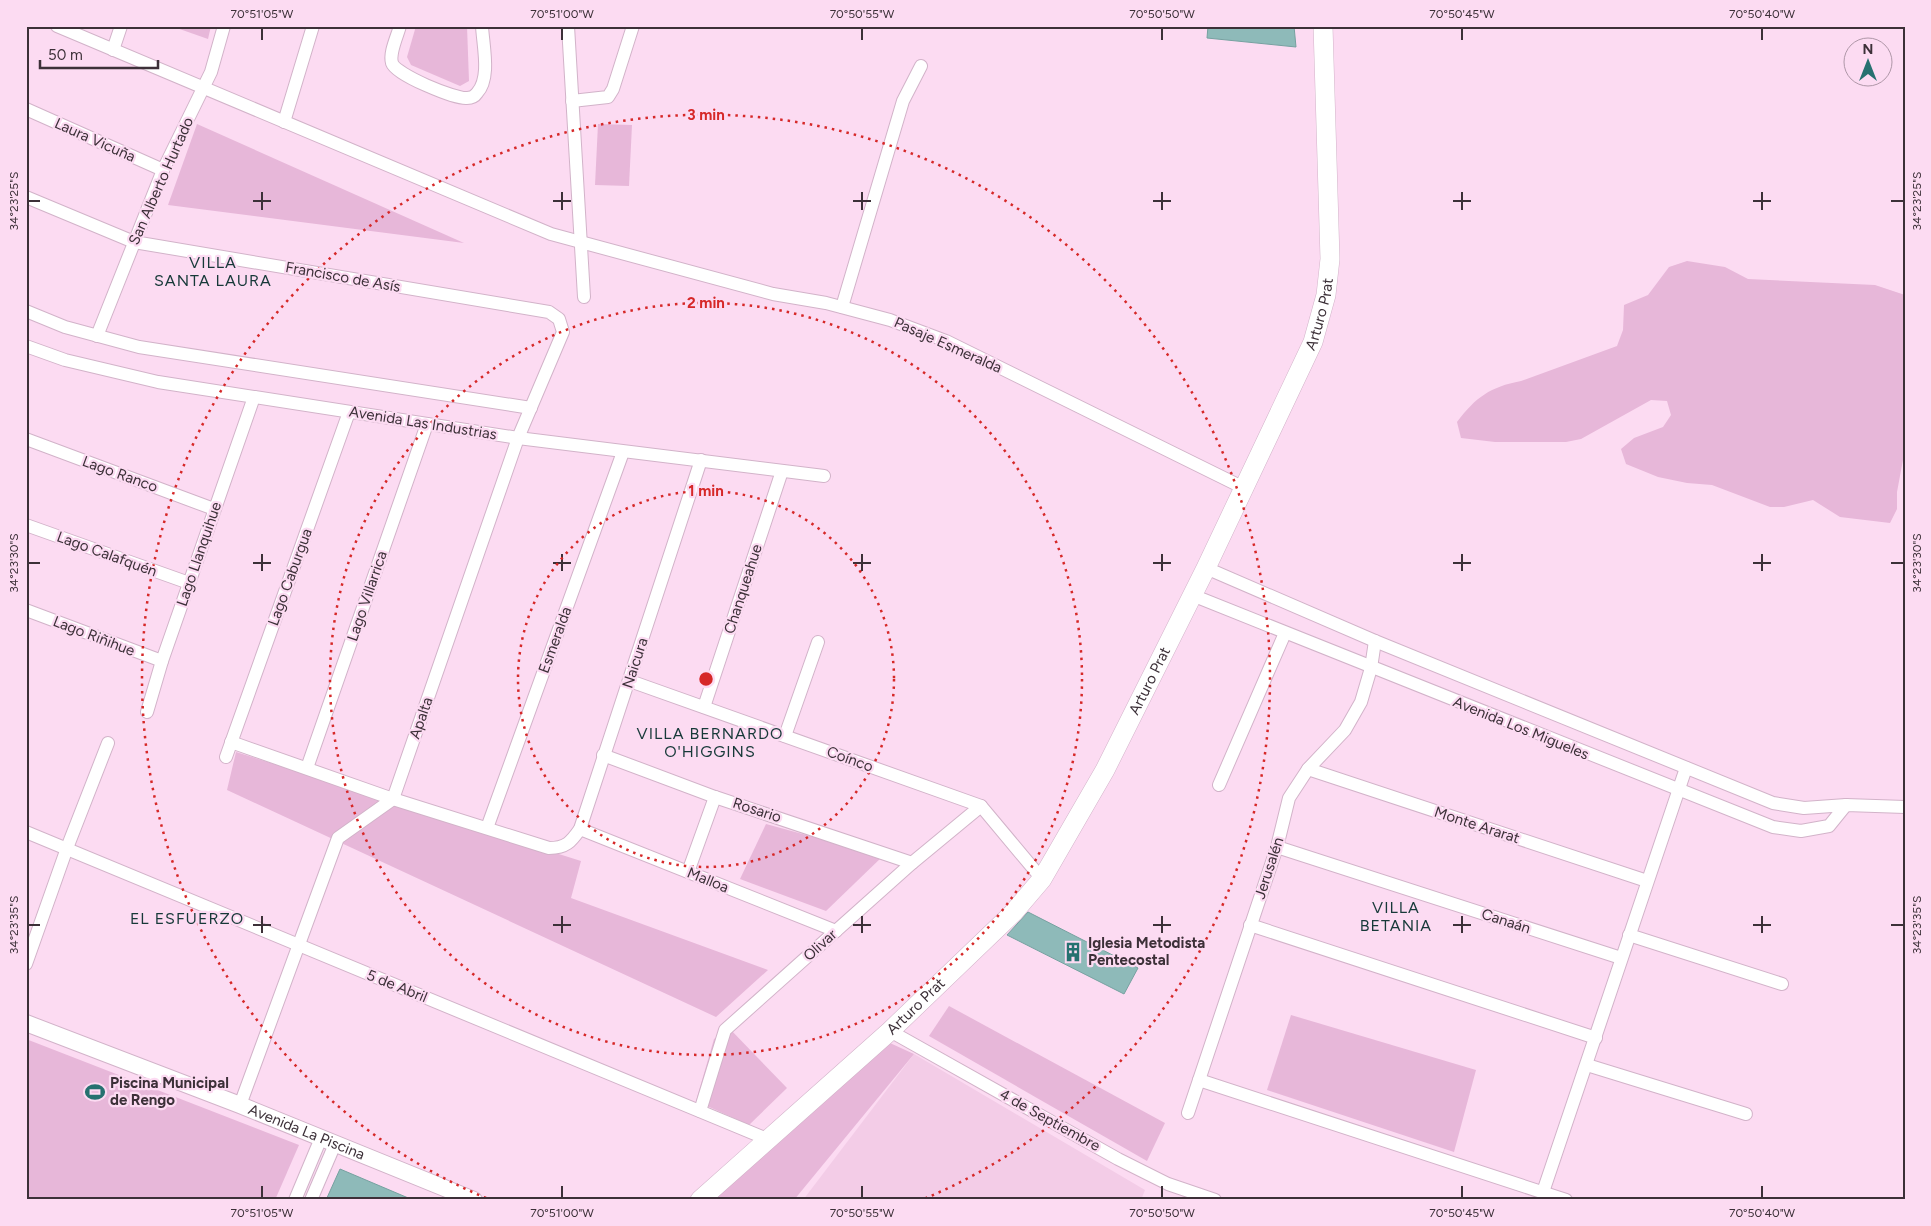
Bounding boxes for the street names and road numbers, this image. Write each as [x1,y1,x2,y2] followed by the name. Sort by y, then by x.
[52,114,138,166] street label: Laura Vicuña
[125,114,197,248] street label: San Alberto Hurtado
[284,258,402,296] street label: Francisco de Asís
[1301,277,1337,353] street label: Arturo Prat
[891,313,1005,377] street label: Pasaje Esmeralda
[348,402,498,444] street label: Avenida Las Industrias
[80,452,160,496] street label: Lago Ranco
[173,499,225,609] street label: Lago Llanquihue
[264,526,316,628] street label: Lago Caburgua
[54,528,160,580] street label: Lago Calafquén
[720,542,766,636] street label: Chanqueahue
[343,549,391,643] street label: Lago Villarrica
[535,604,575,676] street label: Esmeralda
[50,612,138,660] street label: Lago Riñihue
[618,636,652,690] street label: Naicura
[1125,644,1174,718] street label: Arturo Prat
[1450,692,1592,764] street label: Avenida Los Migueles
[405,695,437,741] street label: Apalta
[824,742,876,776] street label: Coínco
[730,794,784,826] street label: Rosario
[1432,803,1522,847] street label: Monte Ararat
[1251,835,1287,901] street label: Jerusalén
[685,864,731,896] street label: Malloa
[1479,905,1533,937] street label: Canaán
[800,925,840,965] street label: Olivar
[364,966,430,1006] street label: 5 de Abril
[883,974,949,1038] street label: Arturo Prat
[997,1085,1103,1155] street label: 4 de Septiembre
[246,1100,367,1164] street label: Avenida La Piscina

